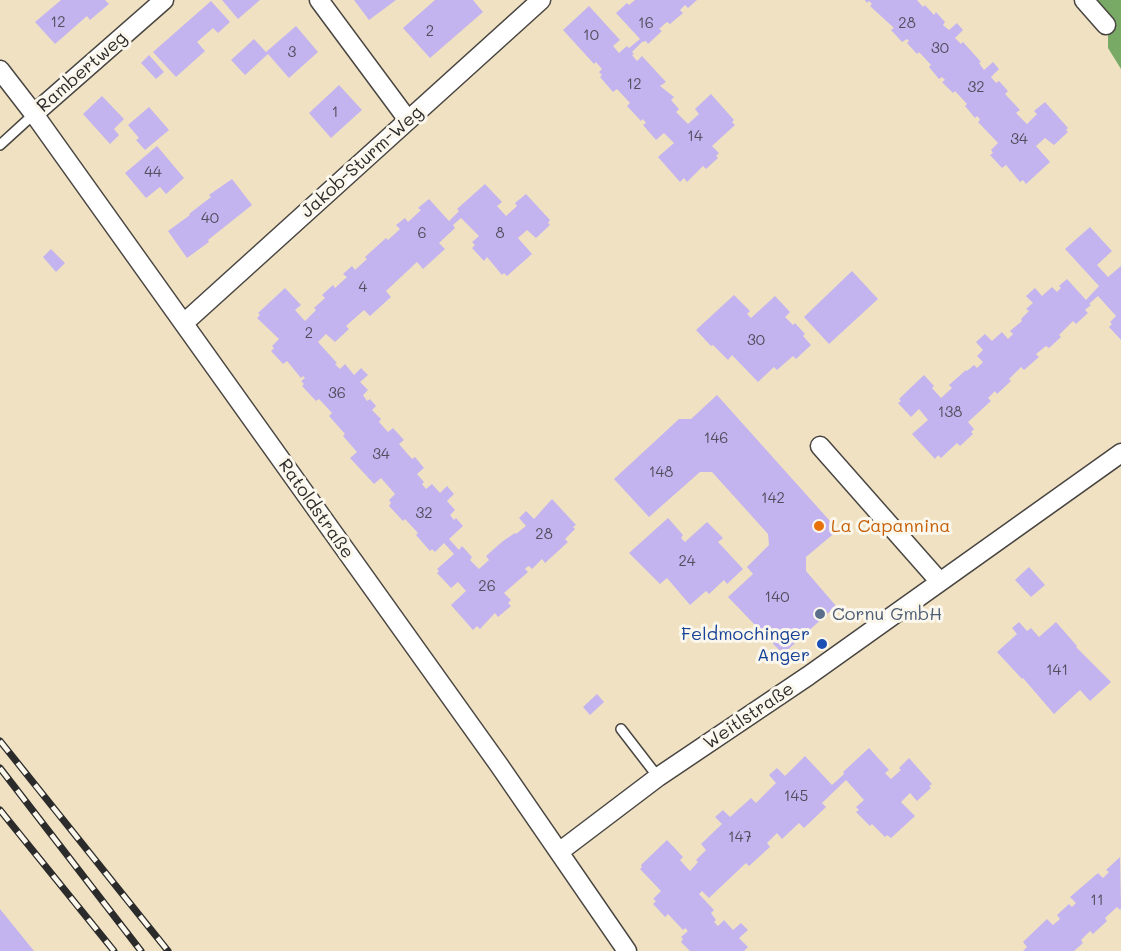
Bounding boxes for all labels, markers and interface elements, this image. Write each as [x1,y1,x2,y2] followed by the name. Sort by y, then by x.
[50,13,66,31] house number: 12
[638,14,654,32] house number: 16
[898,14,916,32] house number: 28
[426,22,434,40] house number: 2
[583,26,599,44] house number: 10
[33,27,131,117] street label: Rambertweg
[931,39,949,57] house number: 30
[288,43,296,61] house number: 3
[626,75,642,93] house number: 12
[967,78,985,96] house number: 32
[297,102,427,222] street label: Jakob-Sturm-Weg
[332,103,338,121] house number: 1
[687,127,703,145] house number: 14
[1010,130,1028,148] house number: 34
[144,163,162,181] house number: 44
[201,209,219,227] house number: 40
[417,224,427,242] house number: 6
[495,224,505,242] house number: 8
[359,278,367,296] house number: 4
[305,324,313,342] house number: 2
[747,331,765,349] house number: 30
[328,384,346,402] house number: 36
[938,403,962,421] house number: 138
[704,429,728,447] house number: 146
[372,445,390,463] house number: 34
[274,455,358,563] street label: Ratoldstraße
[649,463,673,481] house number: 148
[761,489,785,507] house number: 142
[415,504,433,522] house number: 32
[831,515,950,537] place label: La Capannina
[812,519,826,533] marker: La Capannina
[535,525,553,543] house number: 28
[678,552,696,570] house number: 24
[478,577,496,595] house number: 26
[765,588,789,606] house number: 140
[832,603,942,625] place label: Cornu GmbH
[813,607,827,621] marker: Cornu GmbH
[681,623,810,666] place label: Feldmochinger Anger
[815,637,829,651] marker: Feldmochinger Anger
[1046,661,1068,679] house number: 141
[700,678,798,754] street label: Weitlstraße
[784,787,808,805] house number: 145
[728,828,752,846] house number: 147
[1090,891,1104,909] house number: 11

